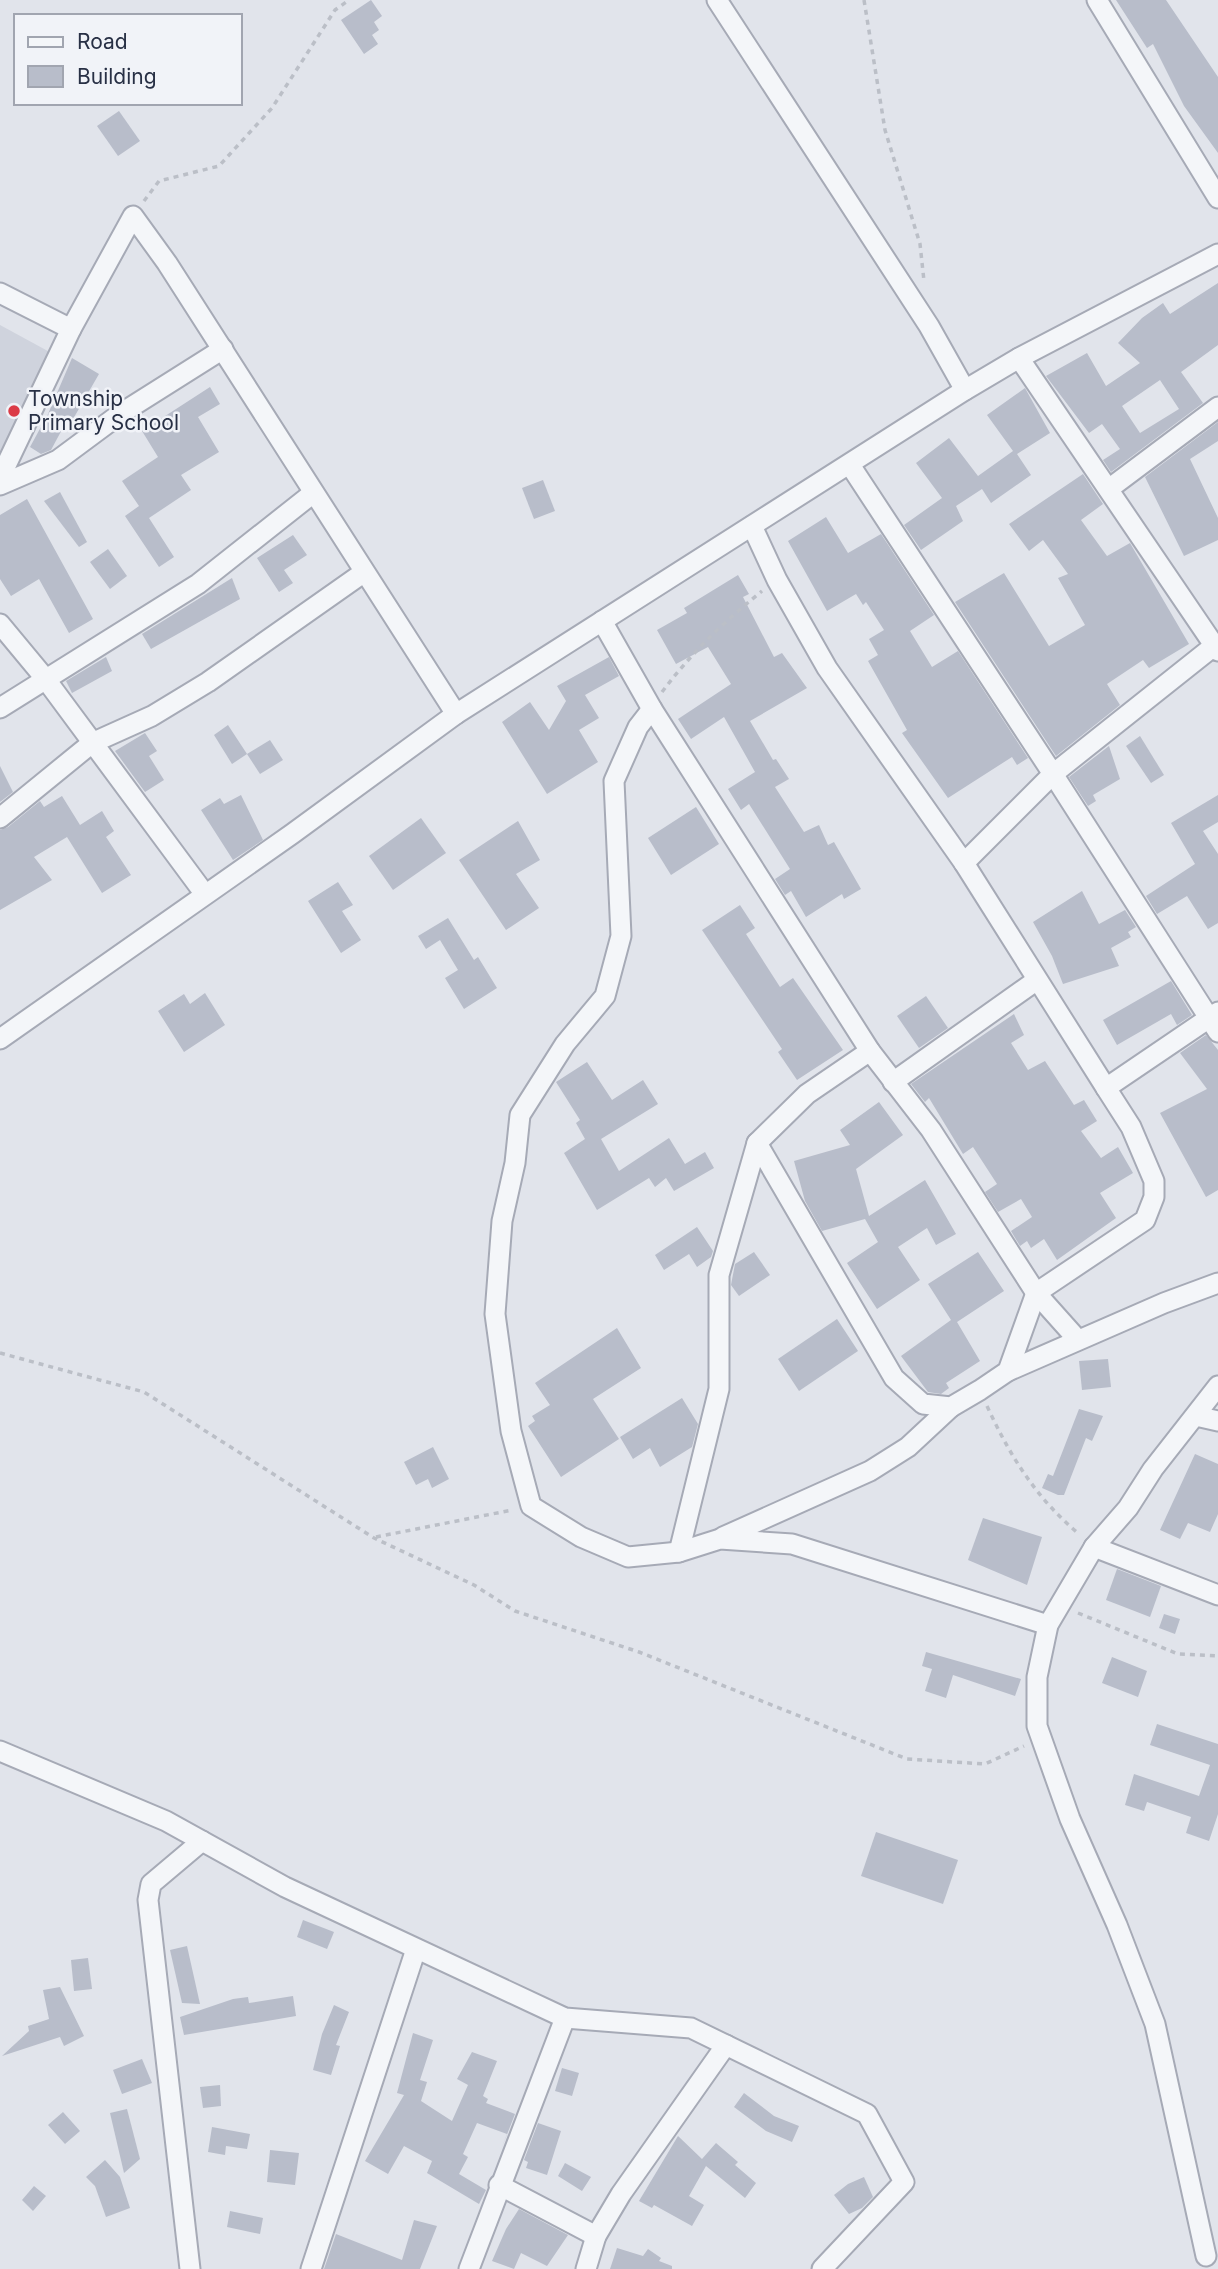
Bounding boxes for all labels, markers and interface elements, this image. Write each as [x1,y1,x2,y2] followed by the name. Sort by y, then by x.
[14,14,242,105] legend
[77,29,128,54] text: Road
[77,64,157,89] text: Building
[28,386,179,435] place label: Township Primary School
[6,403,22,419] marker: Township Primary School

